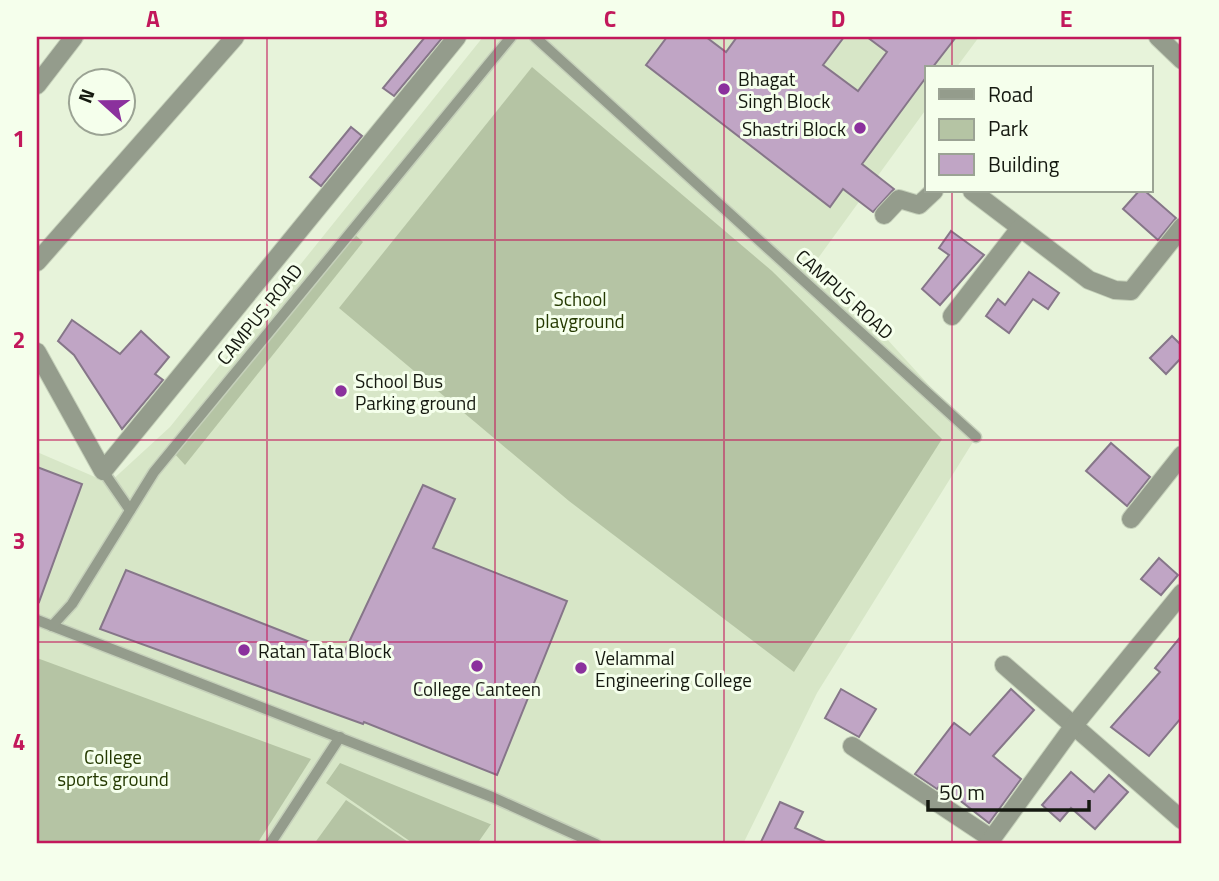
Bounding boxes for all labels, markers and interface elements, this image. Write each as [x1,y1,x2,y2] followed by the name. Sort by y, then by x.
[146,1,160,36] text: A
[374,1,388,36] text: B
[604,1,616,36] text: C
[831,1,845,36] text: D
[1060,1,1072,36] text: E
[738,64,830,115] place label: Bhagat Singh Block
[66,66,136,136] north arrow
[925,66,1152,192] legend
[988,78,1033,110] text: Road
[716,81,732,97] marker: Bhagat Singh Block
[70,84,102,107] text: N
[988,112,1028,144] text: Park
[742,114,846,143] place label: Shastri Block
[852,120,868,136] marker: Shastri Block
[13,121,25,156] text: 1
[988,148,1060,180] text: Building
[790,242,900,346] street label: CAMPUS ROAD
[209,257,309,371] street label: CAMPUS ROAD
[535,284,625,335] park label: School playground
[13,322,25,357] text: 2
[355,366,476,417] place label: School Bus Parking ground
[333,383,349,399] marker: School Bus Parking ground
[13,523,25,558] text: 3
[258,636,392,665] place label: Ratan Tata Block
[236,642,252,658] marker: Ratan Tata Block
[595,643,752,694] place label: Velammal Engineering College
[469,658,485,674] marker: College Canteen
[573,660,589,676] marker: Velammal Engineering College
[413,674,541,703] place label: College Canteen
[13,724,25,759] text: 4
[57,742,169,793] park label: College sports ground
[928,769,1090,813] scale bar
[939,776,985,808] text: 50 m

